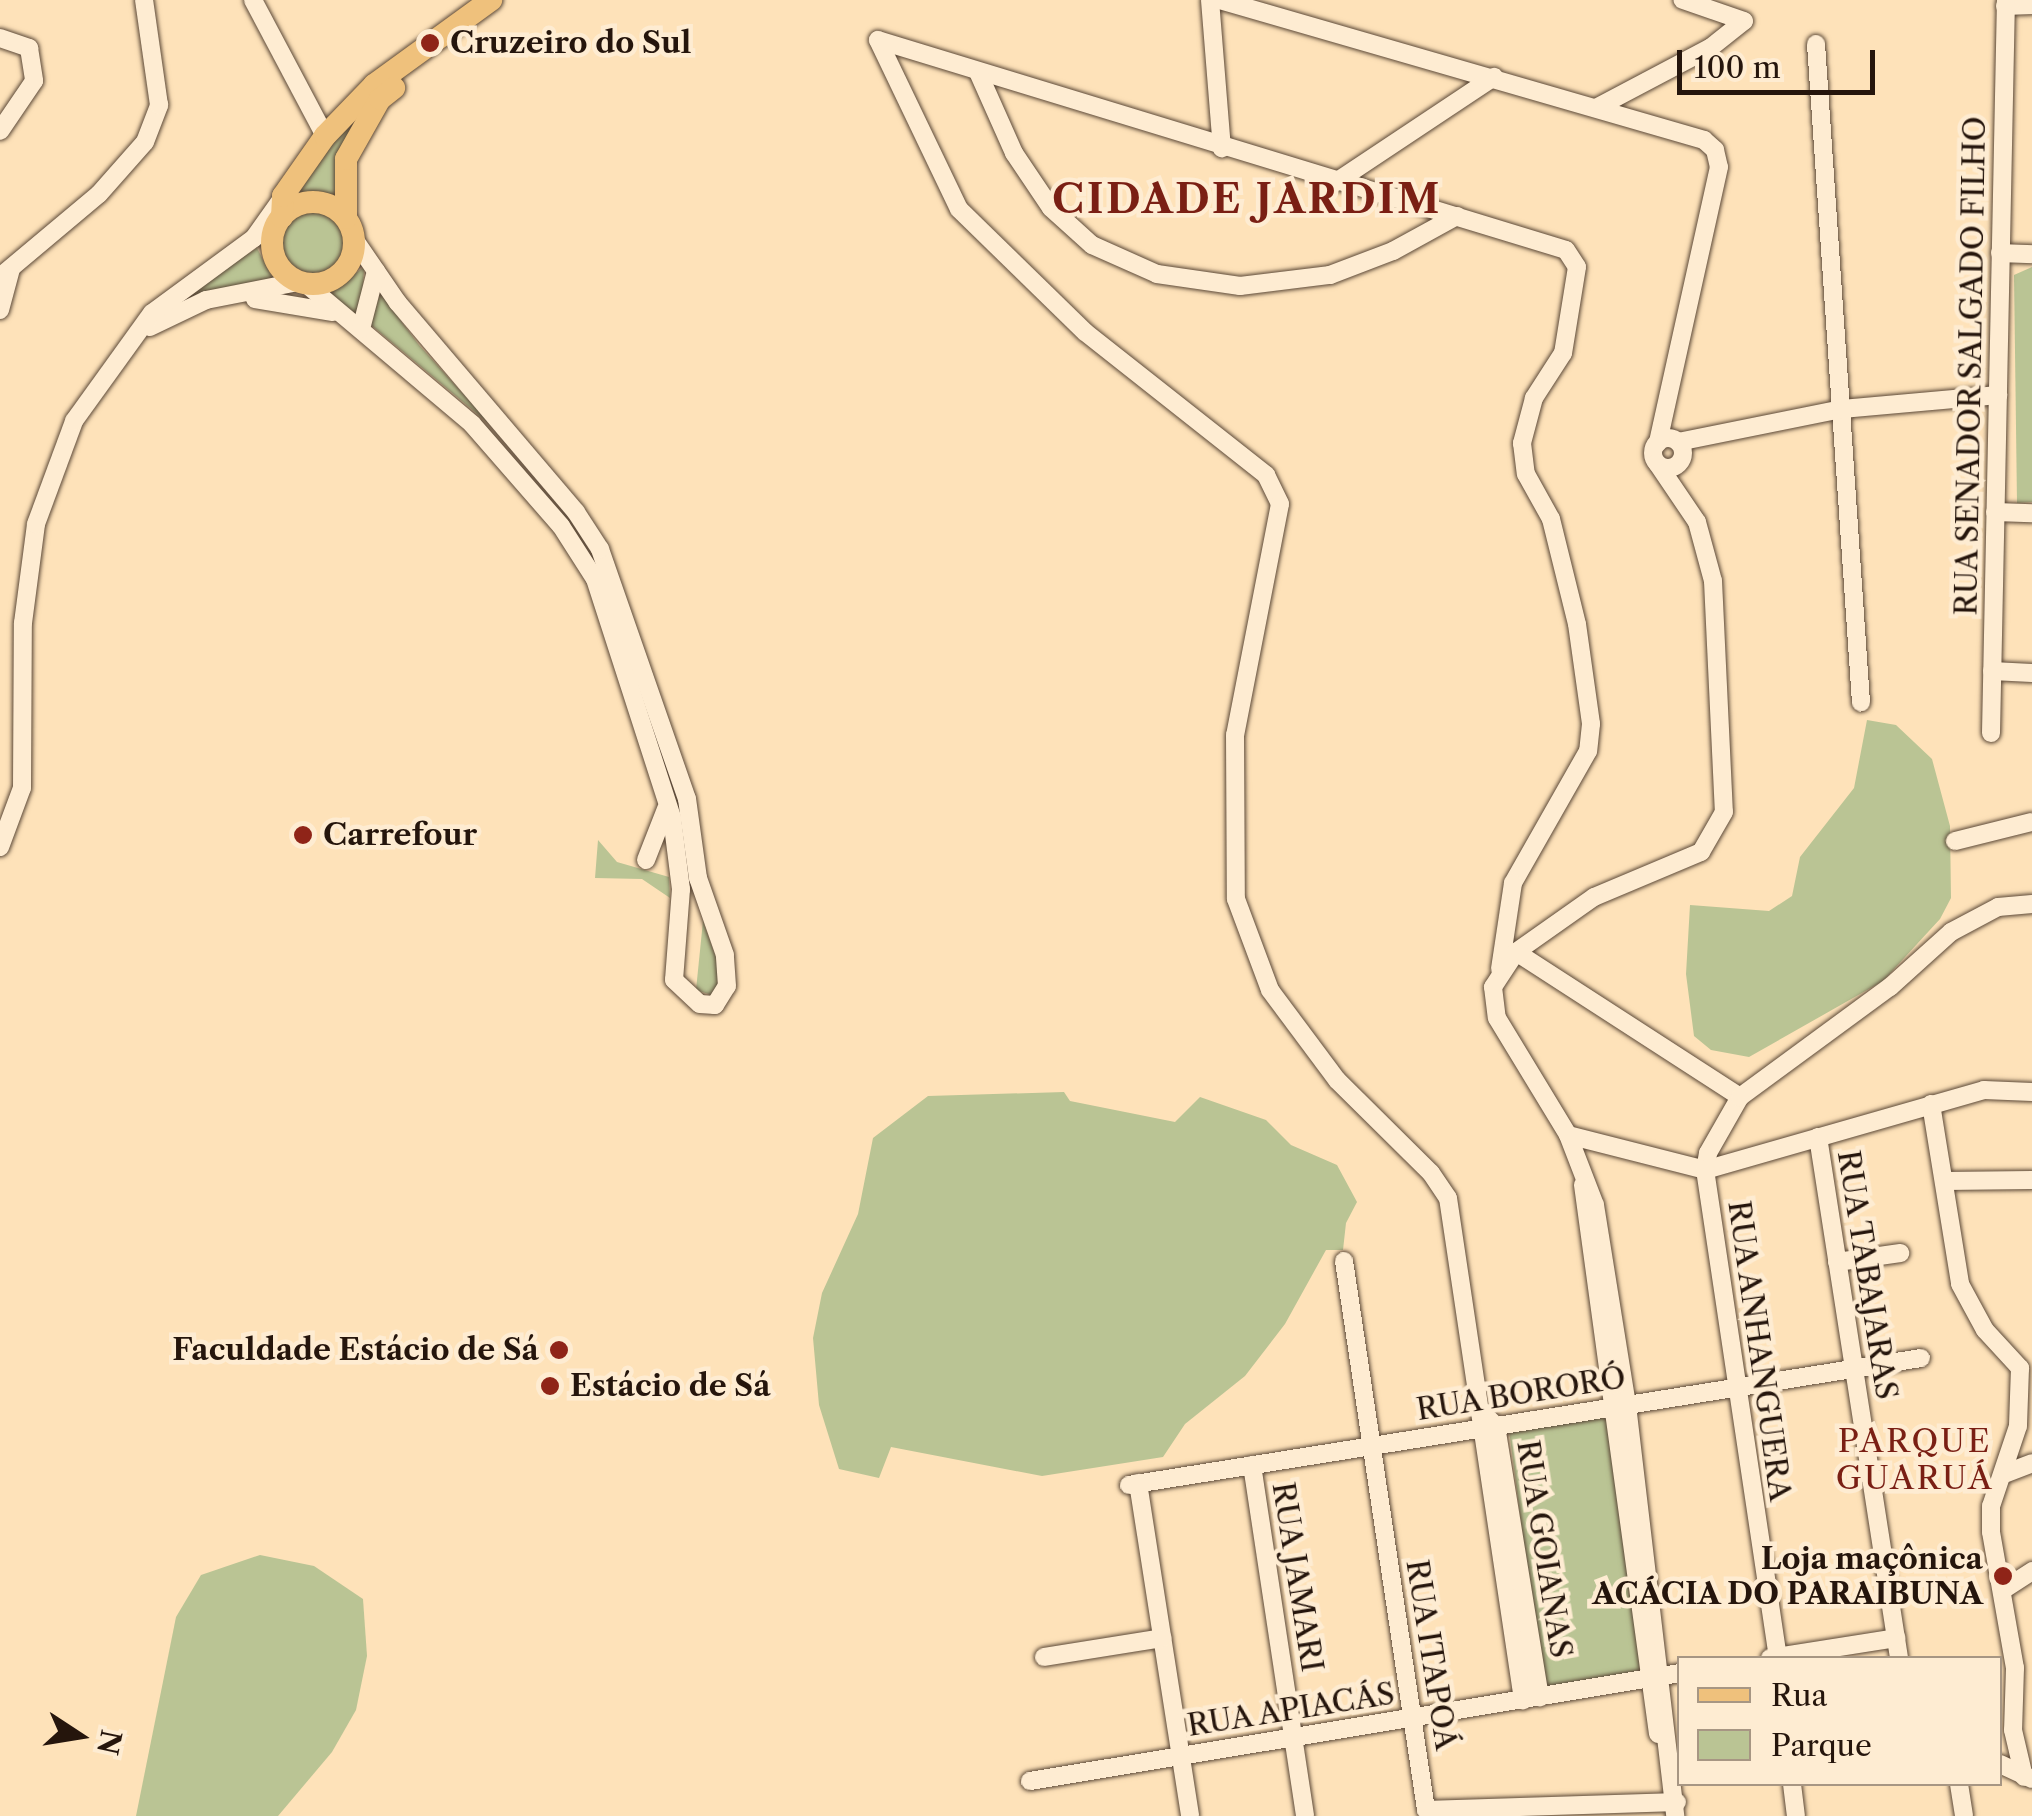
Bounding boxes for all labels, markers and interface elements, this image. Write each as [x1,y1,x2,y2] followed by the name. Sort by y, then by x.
[450,25,691,61] place label: Cruzeiro do Sul
[1682,30,1880,92] scale bar
[419,32,441,54] marker: Cruzeiro do Sul
[1694,49,1781,86] text: 100 m
[1949,115,1993,617] street label: RUA SENADOR SALGADO FILHO
[1052,175,1442,223] district label: CIDADE JARDIM
[323,817,477,853] place label: Carrefour
[292,824,314,846] marker: Carrefour
[1829,1147,1905,1403] street label: RUA TABAJARAS
[1720,1197,1798,1505] street label: RUA ANHANGUERA
[172,1332,539,1368] place label: Faculdade Estácio de Sá
[548,1339,570,1361] marker: Faculdade Estácio de Sá
[1413,1360,1629,1428] street label: RUA BORORÓ
[570,1368,771,1404] place label: Estácio de Sá
[539,1375,561,1397] marker: Estácio de Sá
[1836,1423,1994,1498] district label: PARQUE GUARUÁ
[1509,1437,1579,1661] street label: RUA GOIANAS
[1264,1479,1330,1675] street label: RUA JAMARI
[1591,1541,1983,1612] place label: Loja maçônica ACÁCIA DO PARAIBUNA
[1398,1557,1464,1753] street label: RUA ITAPOÁ
[1992,1565,2014,1587] marker: Loja maçônica ACÁCIA DO PARAIBUNA
[1677,1656,2002,1786] legend
[1184,1676,1398,1744] street label: RUA APIACÁS
[1771,1677,1827,1714] text: Rua
[30,1686,130,1786] north arrow
[90,1727,129,1758] text: N
[1771,1727,1872,1764] text: Parque

